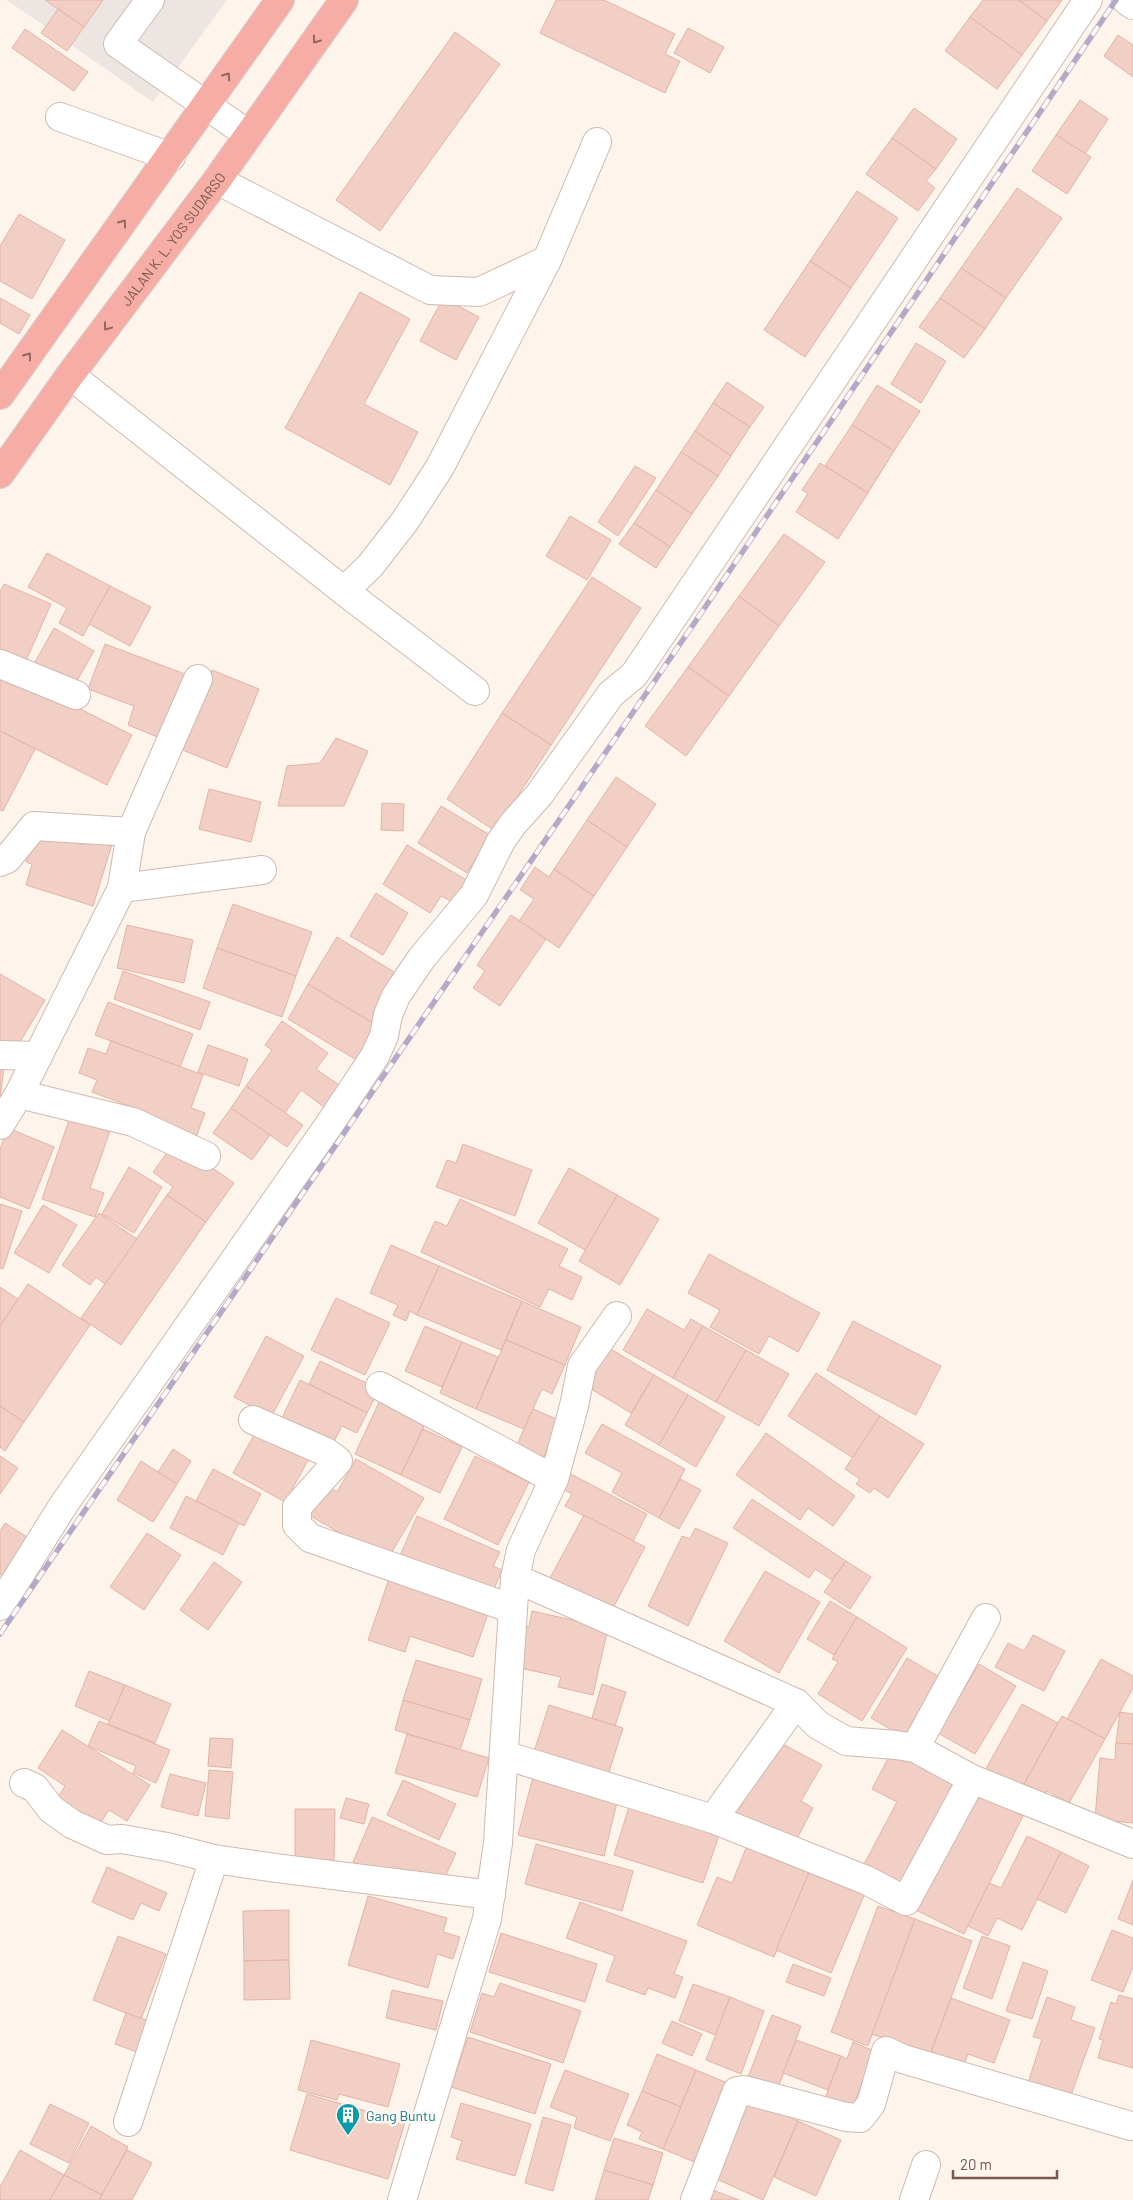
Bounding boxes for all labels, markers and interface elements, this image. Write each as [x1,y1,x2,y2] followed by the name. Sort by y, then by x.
[313,34,322,44] one-way arrow
[221,72,230,82] one-way arrow
[117,169,228,309] street label: JALAN K. L. YOS SUDARSO
[117,220,126,229] one-way arrow
[104,321,112,330] one-way arrow
[22,352,31,361] one-way arrow
[335,2102,361,2136] building icon: Gang Buntu
[366,2107,436,2124] place label: Gang Buntu
[953,2148,1057,2180] scale bar
[960,2155,992,2173] text: 20 m

